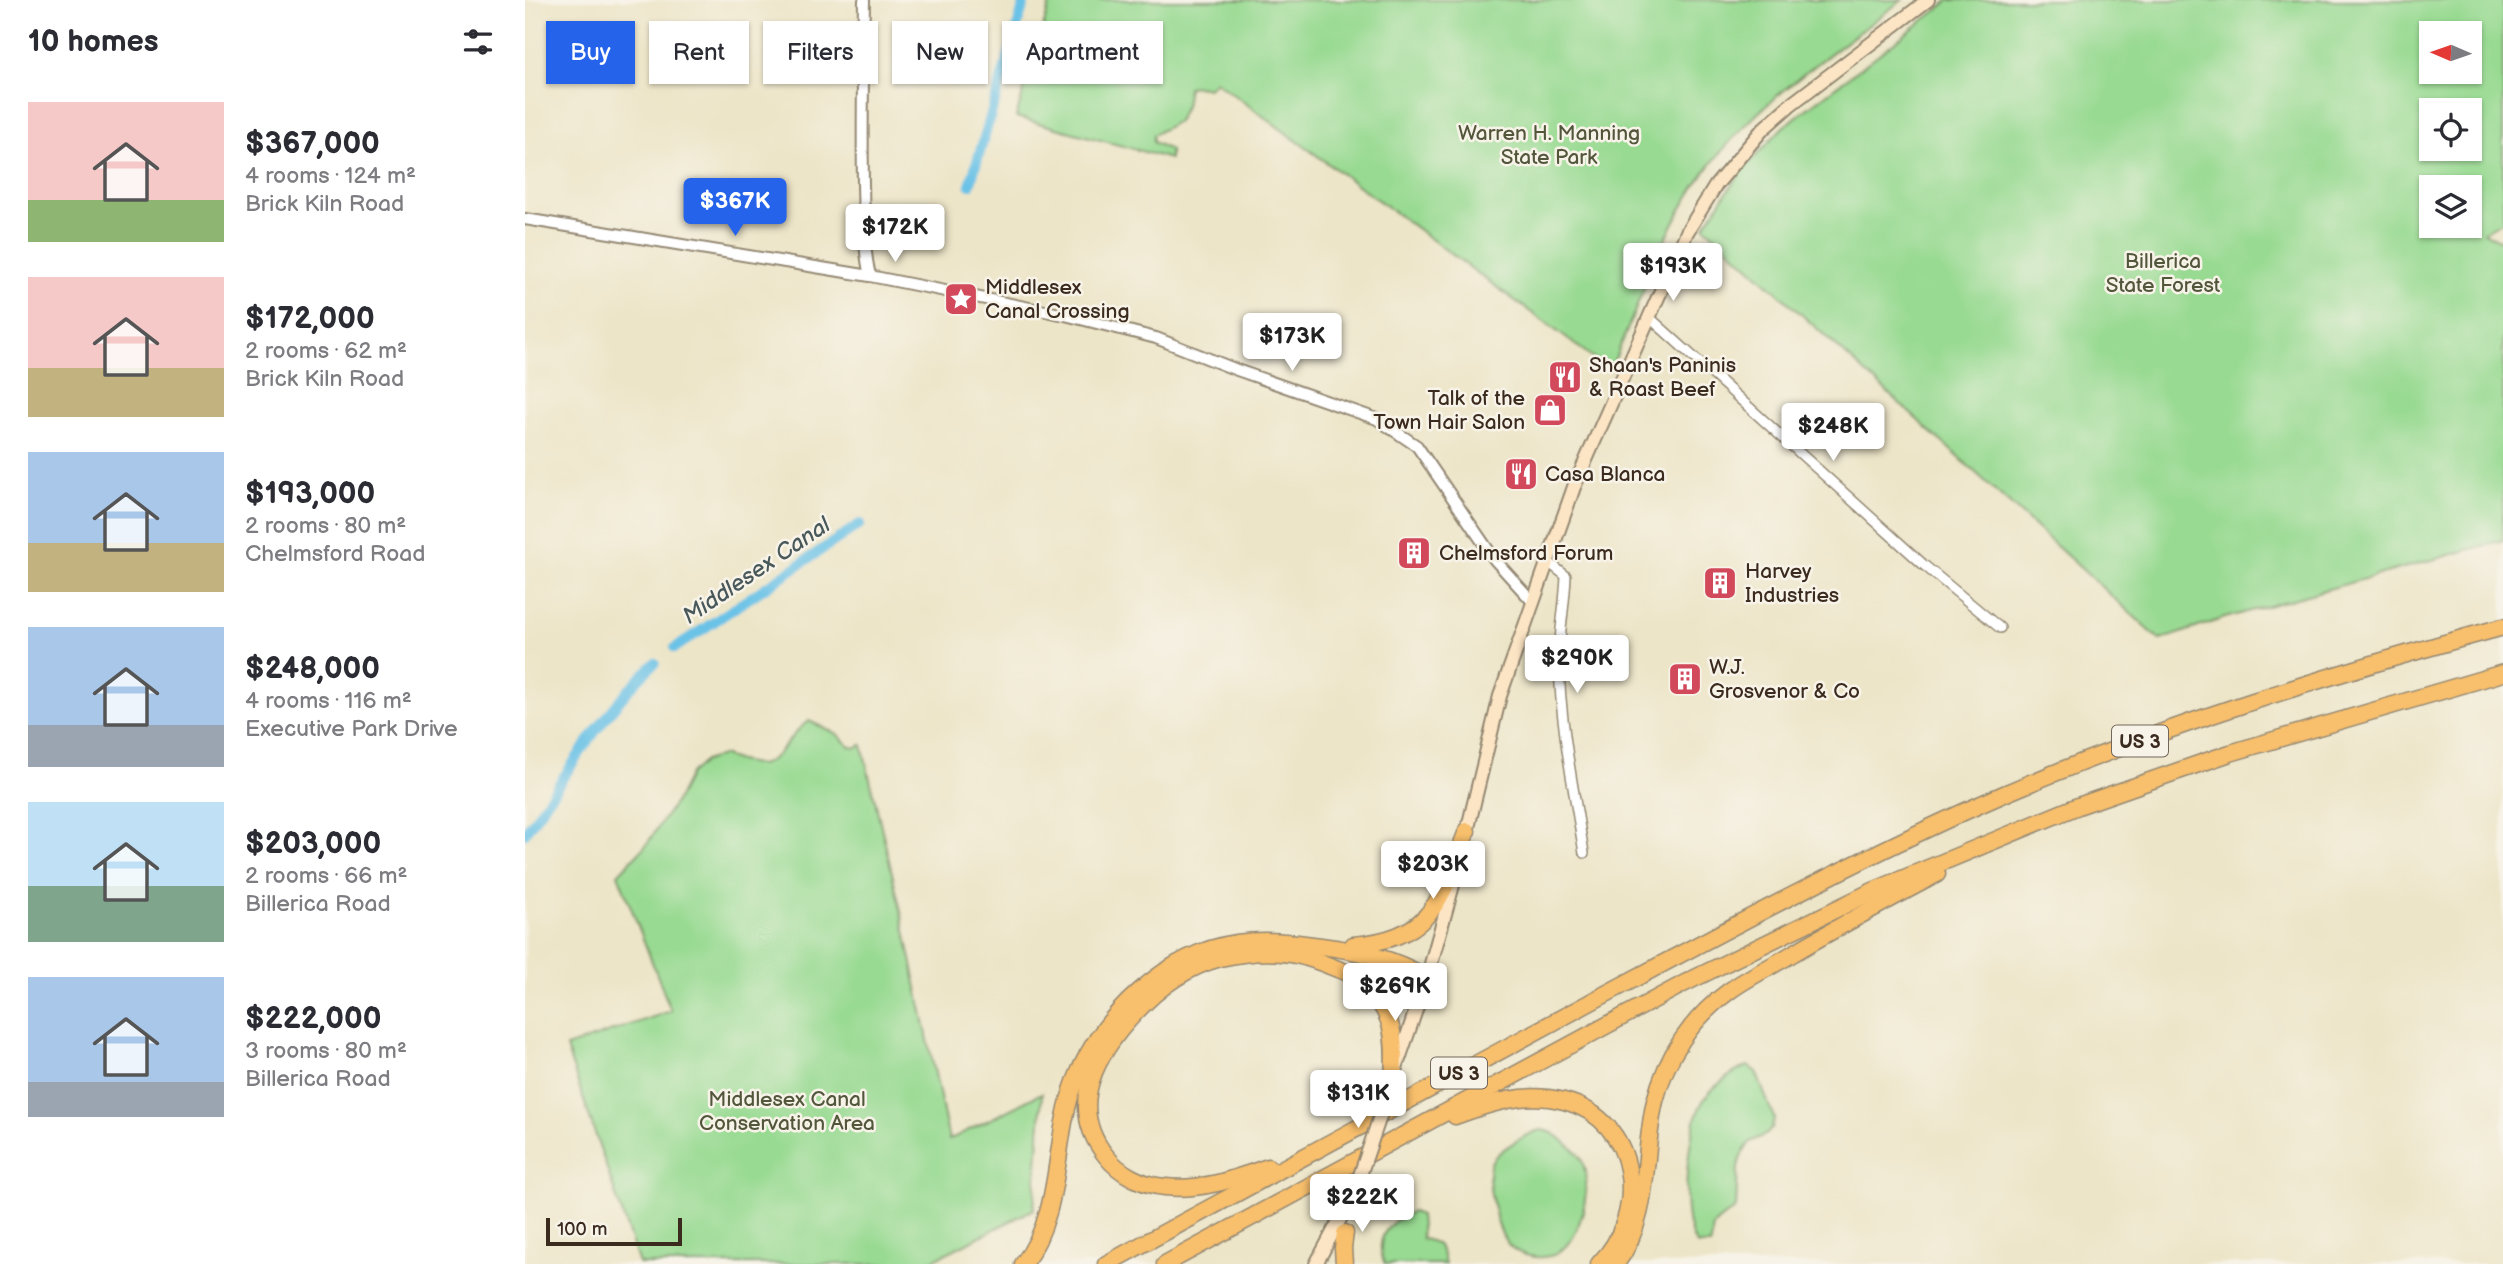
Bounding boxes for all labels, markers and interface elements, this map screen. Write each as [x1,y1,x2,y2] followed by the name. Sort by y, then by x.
[546,21,635,84] chip: Buy
[649,21,749,84] chip: Rent
[763,21,878,84] chip: Filters
[892,21,988,84] chip: New
[1002,21,1163,84] chip: Apartment
[2419,21,2481,84] north arrow
[2419,21,2482,238] map controls
[459,23,497,61] icon: filters
[28,24,159,60] text: 10 homes
[2419,98,2482,161] button: locate
[1458,121,1640,170] park label: Warren H. Manning State Park
[245,126,380,162] text: $367,000
[84,130,168,214] icon: home
[245,162,416,190] text: 4 rooms · 124 m²
[2419,175,2482,238] button: layers
[686,178,784,238] pin: $367K
[700,187,770,215] text: $367K
[245,190,404,218] text: Brick Kiln Road
[846,204,944,264] pin: $172K
[862,213,928,241] text: $172K
[1624,244,1722,303] pin: $193K
[2106,249,2221,298] park label: Billerica State Forest
[1639,252,1707,280] text: $193K
[985,275,1130,324] place label: Middlesex Canal Crossing
[942,280,980,318] place icon: Middlesex Canal Crossing
[245,301,375,337] text: $172,000
[84,305,168,389] icon: home
[1243,314,1341,373] pin: $173K
[1259,322,1325,350] text: $173K
[245,337,407,365] text: 2 rooms · 62 m²
[1589,353,1736,402] place label: Shaan's Paninis & Roast Beef
[1546,358,1584,396] restaurant icon: Shaan's Paninis & Roast Beef
[245,365,404,393] text: Brick Kiln Road
[1373,386,1525,435] place label: Talk of the Town Hair Salon
[1531,391,1569,429] shop icon: Talk of the Town Hair Salon
[1784,404,1882,463] pin: $248K
[1797,412,1869,440] text: $248K
[1502,455,1540,493] restaurant icon: Casa Blanca
[1545,462,1665,487] place label: Casa Blanca
[245,476,375,512] text: $193,000
[84,480,168,564] icon: home
[677,511,836,631] water label: Middlesex Canal
[245,512,406,540] text: 2 rooms · 80 m²
[1395,534,1433,572] building icon: Chelmsford Forum
[245,540,425,568] text: Chelmsford Road
[1439,541,1613,566] place label: Chelmsford Forum
[1745,559,1839,608] place label: Harvey Industries
[1701,564,1739,602] building icon: Harvey Industries
[1528,636,1626,695] pin: $290K
[1541,644,1613,672] text: $290K
[245,651,380,687] text: $248,000
[84,655,168,739] icon: home
[1709,655,1860,704] place label: W.J. Grosvenor & Co
[1666,660,1704,698] building icon: W.J. Grosvenor & Co
[245,687,412,715] text: 4 rooms · 116 m²
[245,715,458,743] text: Executive Park Drive
[2112,726,2168,756] road number: US 3
[245,826,381,862] text: $203,000
[84,830,168,914] icon: home
[1384,842,1482,901] pin: $203K
[1397,850,1469,878] text: $203K
[245,862,407,890] text: 2 rooms · 66 m²
[245,890,391,918] text: Billerica Road
[1346,964,1444,1023] pin: $269K
[1359,972,1431,1000] text: $269K
[245,1001,381,1037] text: $222,000
[84,1005,168,1089] icon: home
[245,1037,407,1065] text: 3 rooms · 80 m²
[1431,1058,1487,1088] road number: US 3
[245,1065,391,1093] text: Billerica Road
[1309,1070,1407,1130] pin: $131K
[1326,1079,1390,1107] text: $131K
[699,1087,875,1136] park label: Middlesex Canal Conservation Area
[1313,1174,1411,1234] pin: $222K
[1326,1183,1398,1211] text: $222K
[546,1215,683,1247] scale bar
[557,1218,608,1241] text: 100 m

